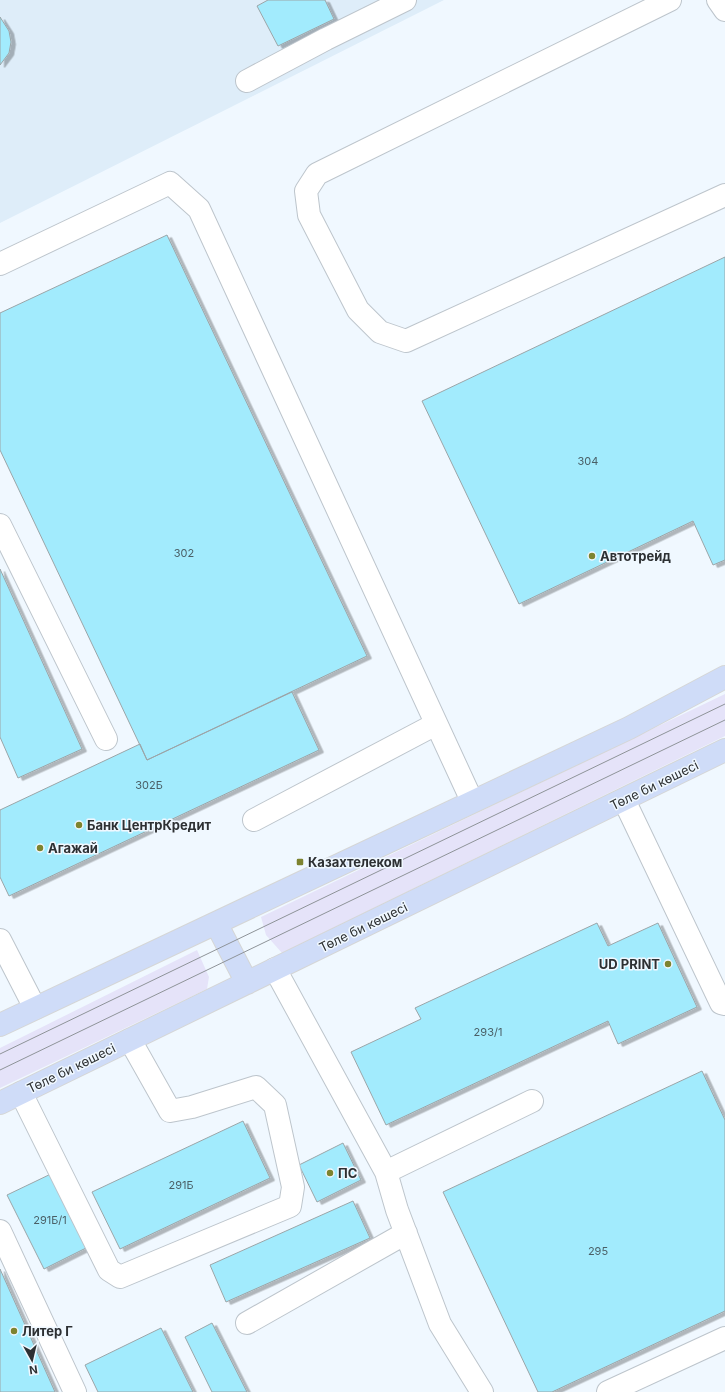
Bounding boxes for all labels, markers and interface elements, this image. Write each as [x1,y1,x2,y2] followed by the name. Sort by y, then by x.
[578,454,598,468] house number: 304
[174,546,194,560] house number: 302
[600,548,671,564] place label: Автотрейд
[587,551,597,561] marker: Автотрейд
[607,757,701,813] street label: Төле би көшесі
[135,778,163,792] house number: 302Б
[87,817,212,833] place label: Банк ЦентрКредит
[74,820,84,830] marker: Банк ЦентрКредит
[48,840,98,856] place label: Агажай
[35,843,45,853] marker: Агажай
[308,854,402,870] place label: Казахтелеком
[295,857,305,867] marker: Казахтелеком
[316,899,410,955] street label: Төле би көшесі
[599,956,660,972] place label: UD PRINT
[663,959,673,969] marker: UD PRINT
[474,1025,502,1039] house number: 293/1
[24,1040,118,1096] street label: Төле би көшесі
[338,1165,358,1181] place label: ПС
[325,1168,335,1178] marker: ПС
[168,1178,194,1192] house number: 291Б
[33,1213,67,1227] house number: 291Б/1
[588,1244,608,1258] house number: 295
[22,1323,73,1339] place label: Литер Г
[9,1326,19,1336] marker: Литер Г
[12,1340,52,1380] north arrow
[28,1362,39,1377] text: N

